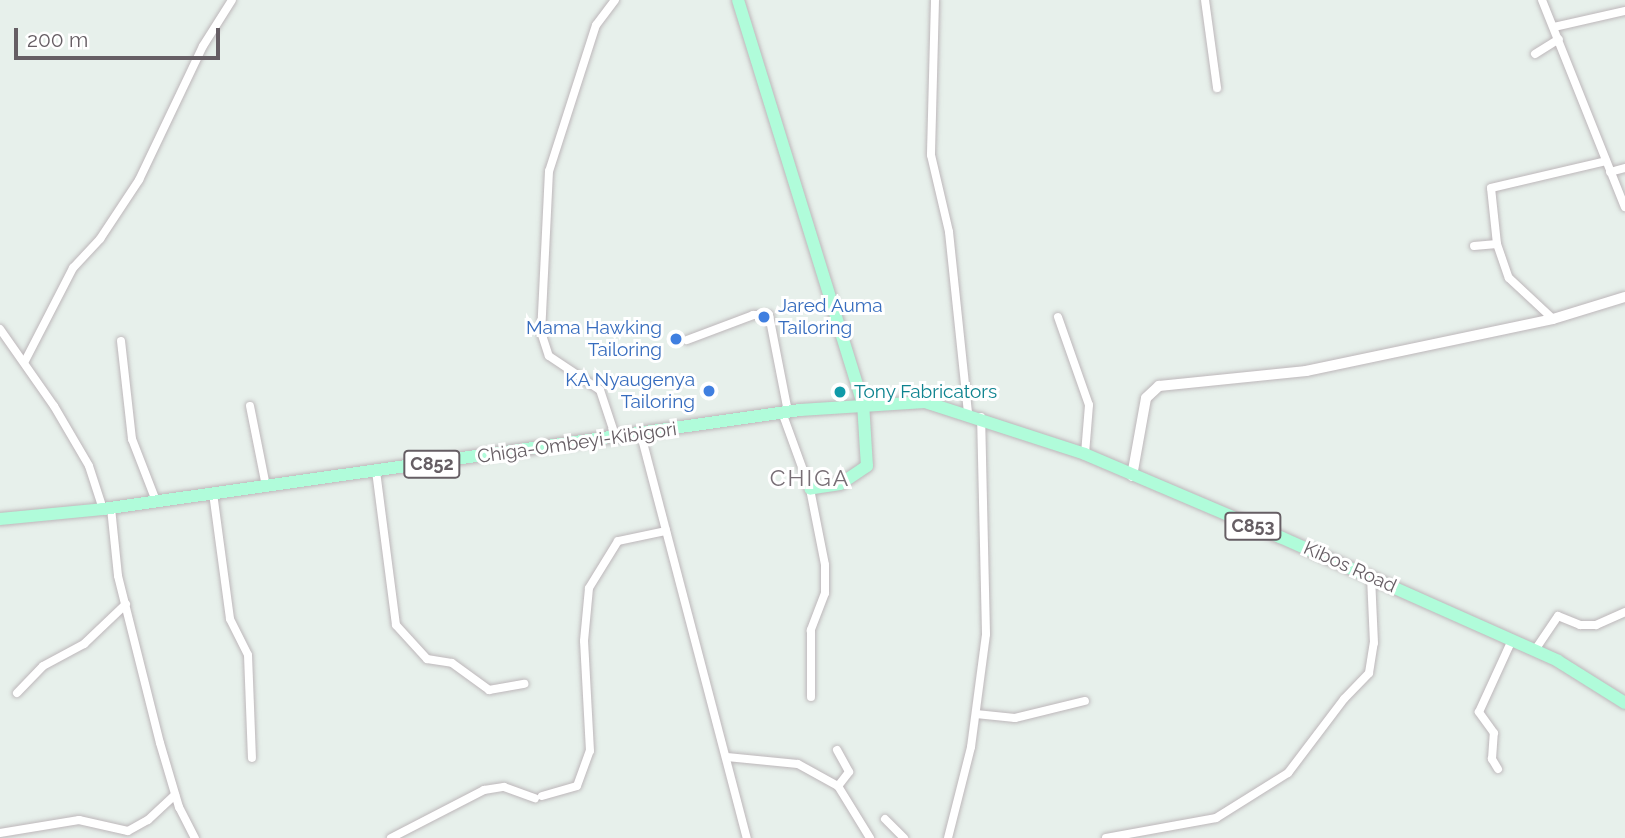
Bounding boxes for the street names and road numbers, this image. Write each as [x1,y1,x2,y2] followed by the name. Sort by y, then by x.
[476,418,678,468] street label: Chiga-Ombeyi-Kibigori
[402,450,462,478] road number: C852
[1223,512,1283,540] road number: C853
[1300,536,1400,598] street label: Kibos Road

